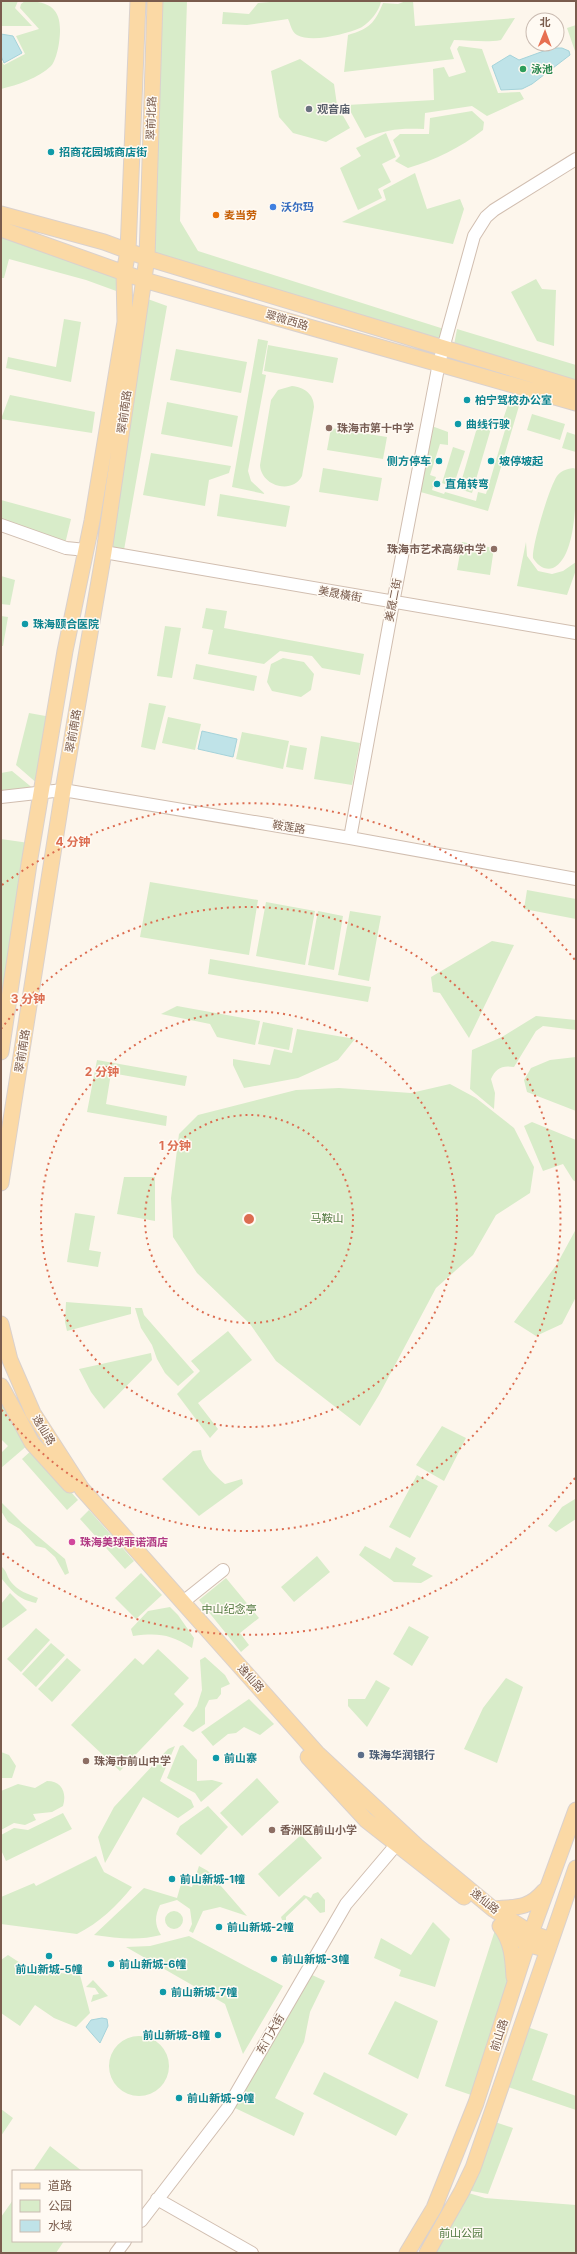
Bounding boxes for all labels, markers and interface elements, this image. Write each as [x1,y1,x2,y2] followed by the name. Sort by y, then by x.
[525,12,565,52] north arrow
[540,15,551,29] text: 北
[531,62,553,76] place label: 泳池
[518,64,528,74] marker: 泳池
[143,96,159,140] street label: 翠前北路
[317,102,350,116] place label: 观音庙
[304,104,314,114] marker: 观音庙
[59,145,147,159] place label: 招商花园城商店街
[46,147,56,157] marker: 招商花园城商店街
[281,200,314,214] place label: 沃尔玛
[268,202,278,212] marker: 沃尔玛
[224,208,257,222] place label: 麦当劳
[211,210,221,220] marker: 麦当劳
[264,307,310,333] street label: 翠微西路
[114,389,134,435] street label: 翠前南路
[475,393,552,407] place label: 柏宁驾校办公室
[462,395,472,405] marker: 柏宁驾校办公室
[466,417,510,431] place label: 曲线行驶
[453,419,463,429] marker: 曲线行驶
[337,421,414,435] place label: 珠海市第十中学
[324,423,334,433] marker: 珠海市第十中学
[387,454,431,468] place label: 侧方停车
[499,454,544,468] place label: 坡停坡起
[434,456,444,466] marker: 侧方停车
[486,456,496,466] marker: 坡停坡起
[445,477,489,491] place label: 直角转弯
[432,479,442,489] marker: 直角转弯
[387,542,486,556] place label: 珠海市艺术高级中学
[489,544,499,554] marker: 珠海市艺术高级中学
[382,577,404,623] street label: 美晟二街
[317,583,363,605] street label: 美晟橫街
[33,617,99,631] place label: 珠海颐合医院
[20,619,30,629] marker: 珠海颐合医院
[62,708,84,754] street label: 翠前南路
[272,818,306,836] street label: 鞍莲路
[56,834,90,849] text: 4 分钟
[11,991,45,1006] text: 3 分钟
[12,1028,32,1074] street label: 翠前南路
[85,1064,119,1079] text: 2 分钟
[159,1138,191,1153] text: 1 分钟
[311,1211,344,1225] park label: 马鞍山
[242,1212,256,1226] centre of rings
[30,1412,58,1448] street label: 逸仙路
[80,1535,168,1549] place label: 珠海美球菲诺酒店
[67,1537,77,1547] marker: 珠海美球菲诺酒店
[202,1602,257,1616] park label: 中山纪念亭
[235,1661,267,1695] street label: 逸仙路
[369,1748,435,1762] place label: 珠海华润银行
[356,1750,366,1760] marker: 珠海华润银行
[224,1751,257,1765] place label: 前山寨
[211,1753,221,1763] marker: 前山寨
[94,1754,171,1768] place label: 珠海市前山中学
[81,1756,91,1766] marker: 珠海市前山中学
[280,1823,357,1837] place label: 香洲区前山小学
[267,1825,277,1835] marker: 香洲区前山小学
[180,1872,245,1886] place label: 前山新城-1幢
[167,1874,177,1884] marker: 前山新城-1幢
[468,1885,502,1917] street label: 逸仙路
[227,1920,294,1934] place label: 前山新城-2幢
[214,1922,224,1932] marker: 前山新城-2幢
[44,1951,54,1961] marker: 前山新城-5幢
[282,1952,349,1966] place label: 前山新城-3幢
[269,1954,279,1964] marker: 前山新城-3幢
[119,1957,186,1971] place label: 前山新城-6幢
[106,1959,116,1969] marker: 前山新城-6幢
[15,1962,83,1976] place label: 前山新城-5幢
[171,1985,237,1999] place label: 前山新城-7幢
[158,1987,168,1997] marker: 前山新城-7幢
[253,2011,287,2057] street label: 东门大街
[487,2017,511,2053] street label: 前山路
[143,2028,210,2042] place label: 前山新城-8幢
[213,2030,223,2040] marker: 前山新城-8幢
[187,2091,254,2105] place label: 前山新城-9幢
[174,2093,184,2103] marker: 前山新城-9幢
[12,2170,142,2242] legend
[48,2178,72,2193] text: 道路
[48,2198,72,2213] text: 公园
[48,2218,72,2233] text: 水域
[439,2226,483,2240] park label: 前山公园

